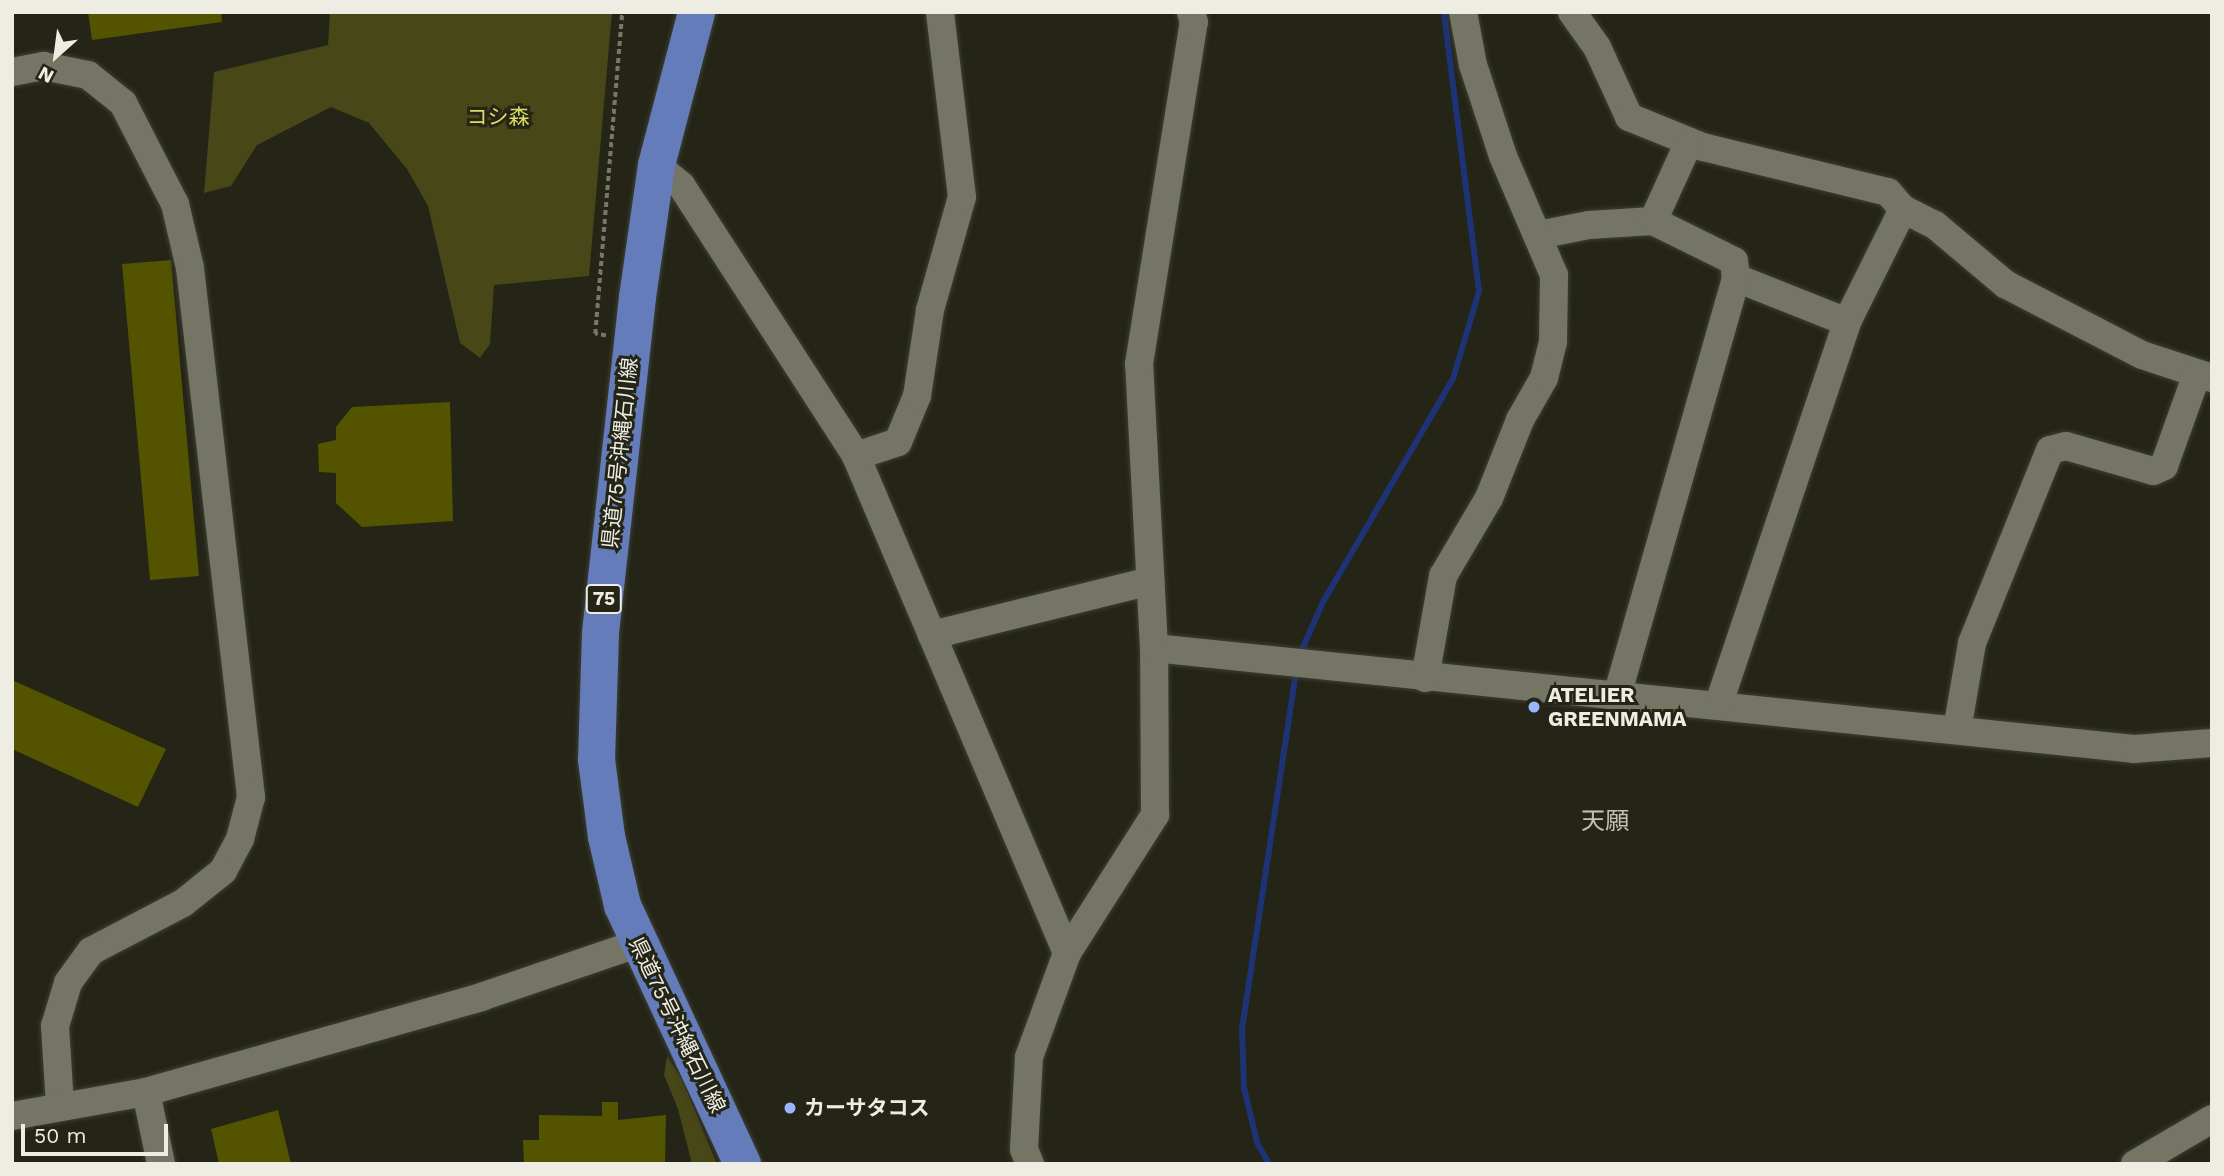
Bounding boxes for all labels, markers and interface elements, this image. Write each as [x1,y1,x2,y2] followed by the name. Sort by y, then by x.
[21,21,91,91] north arrow
[34,62,58,88] text: N
[467,104,529,130] park label: コシ森
[597,356,643,550] street label: 県道75号沖縄石川線
[585,584,623,614] road number: 75
[1548,682,1686,732] place label: ATELIER GREENMAMA
[1526,699,1542,715] marker: ATELIER GREENMAMA
[1581,808,1629,836] district label: 天願
[624,933,730,1117] street label: 県道75号沖縄石川線
[804,1095,930,1121] place label: カーサタコス
[782,1100,798,1116] marker: カーサタコス
[24,1110,172,1154] scale bar
[34,1123,86,1148] text: 50 m

